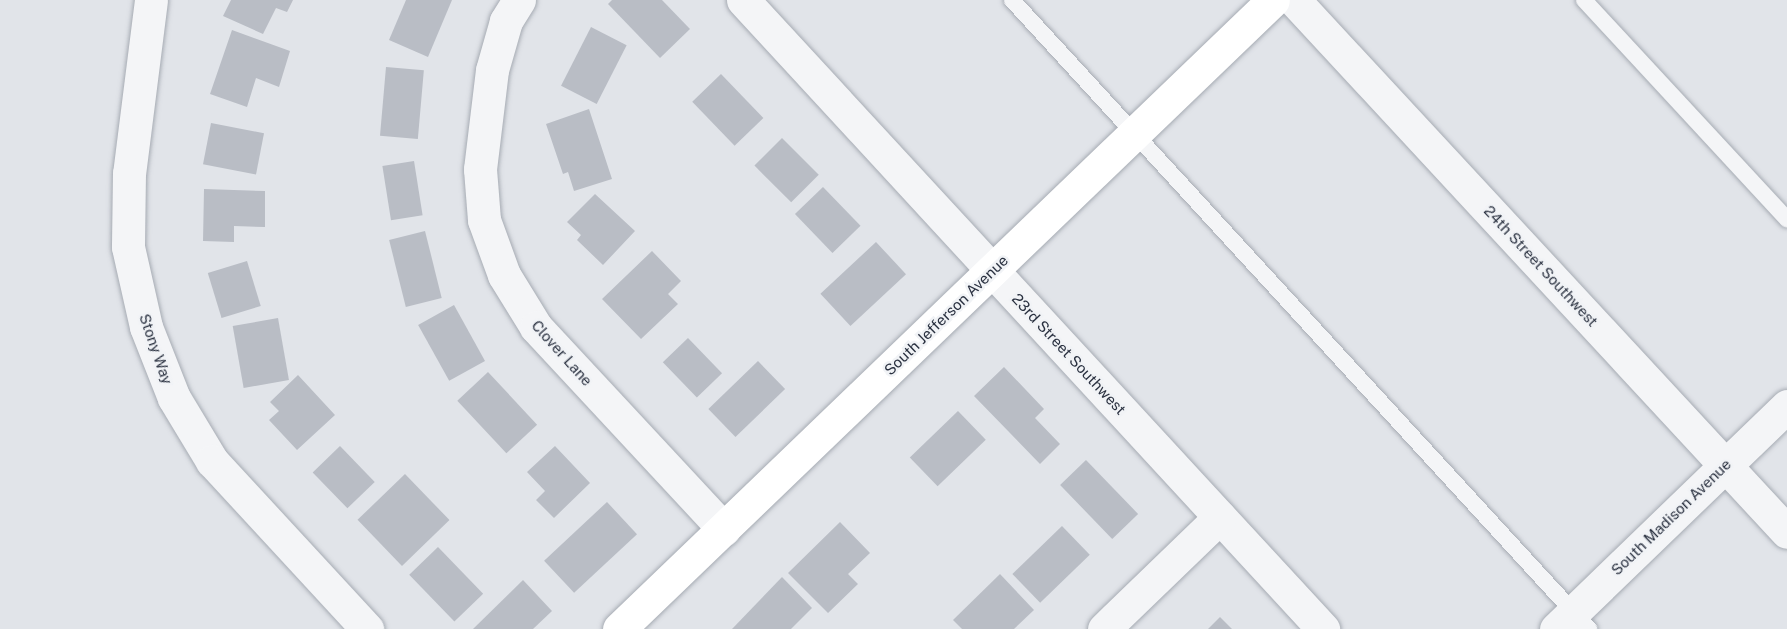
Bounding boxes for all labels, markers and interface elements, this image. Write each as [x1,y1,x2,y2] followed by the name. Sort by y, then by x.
[1480,202,1602,330] street label: 24th Street Southwest
[880,251,1012,379] street label: South Jefferson Avenue
[1008,290,1130,418] street label: 23rd Street Southwest
[135,311,177,387] street label: Stony Way
[528,316,596,390] street label: Clover Lane
[1607,455,1735,579] street label: South Madison Avenue

